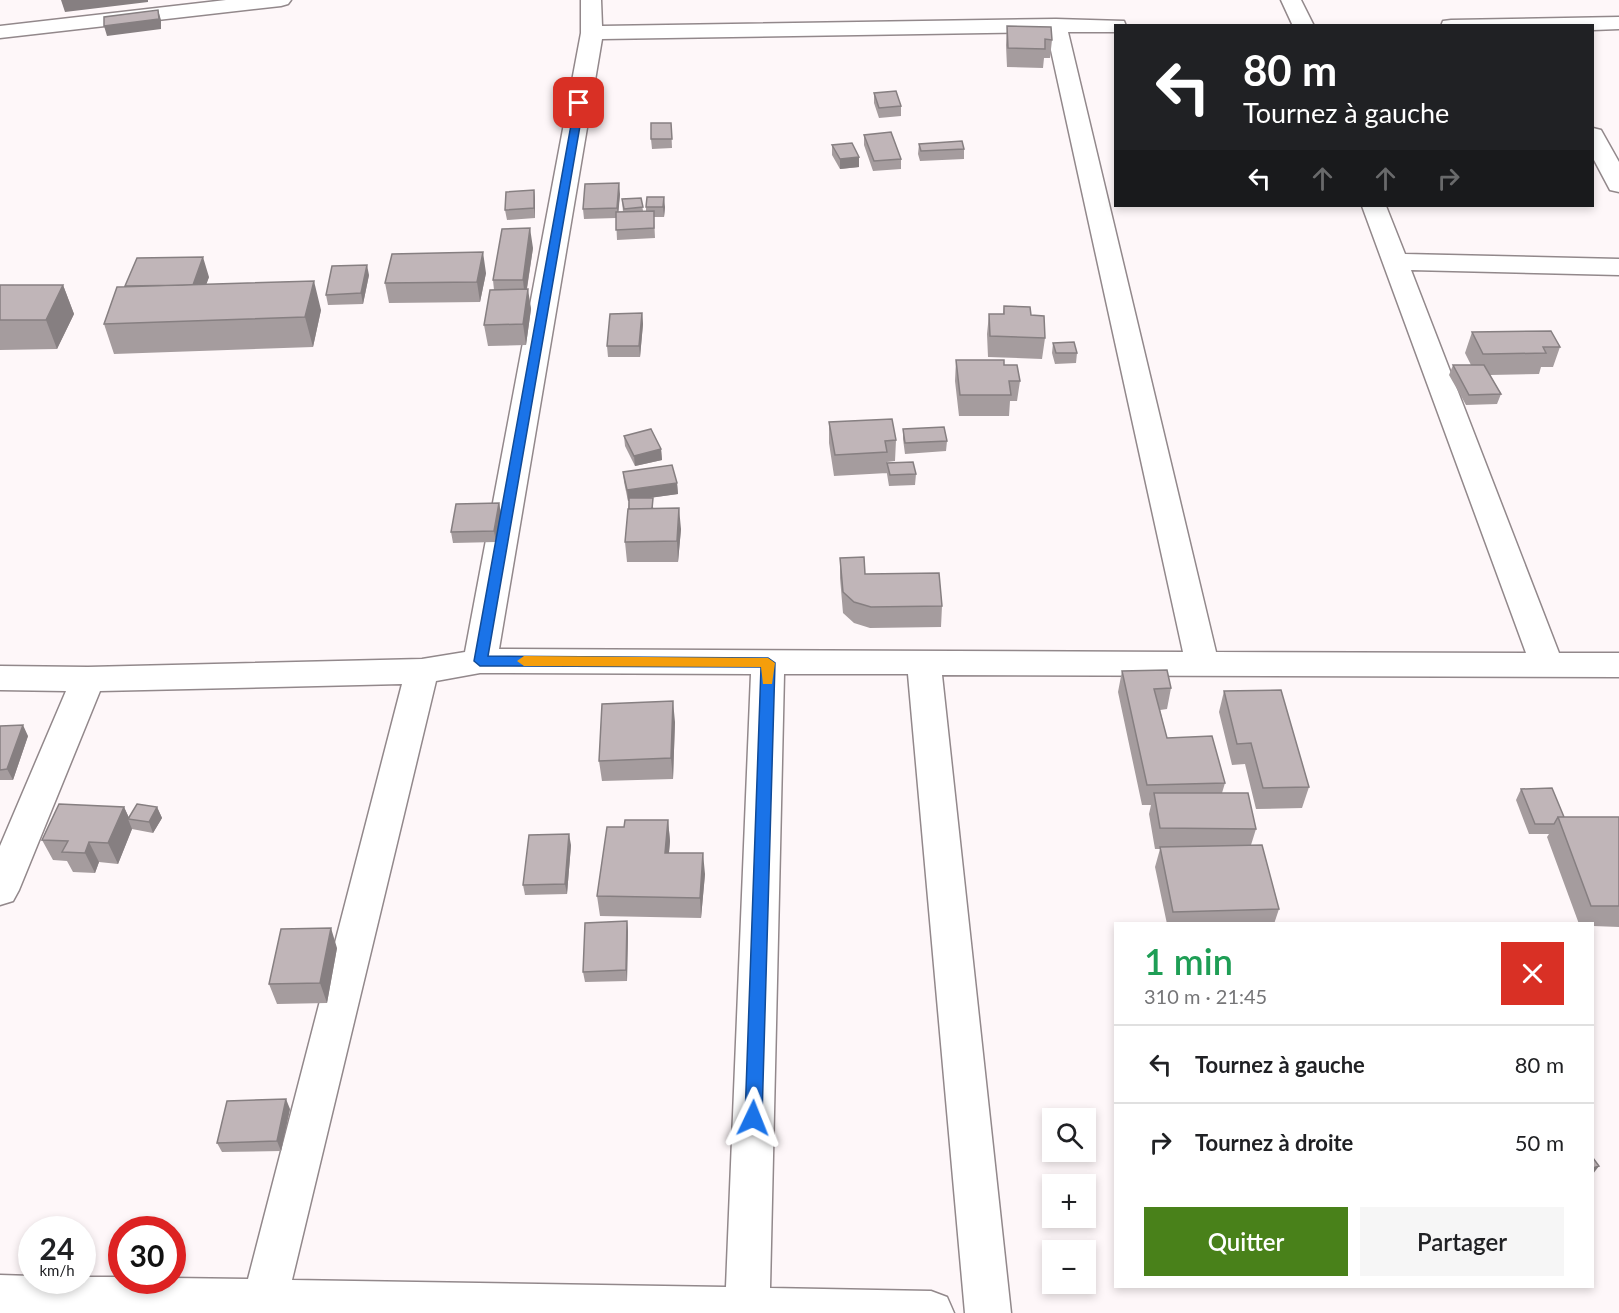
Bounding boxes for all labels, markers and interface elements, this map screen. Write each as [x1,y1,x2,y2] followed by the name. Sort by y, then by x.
[1243,45,1337,95] text: 80 m
[1144,48,1222,126] icon: left
[553,77,604,128] pin
[562,86,595,119] icon: arrive
[1243,96,1449,129] text: Tournez à gauche
[1243,162,1276,195] icon: left
[1306,162,1339,195] icon: ahead
[1369,162,1402,195] icon: ahead
[1432,162,1465,195] icon: right
[1144,939,1233,983] text: 1 min
[1501,942,1564,1005] button: close
[1144,984,1267,1008] text: 310 m · 21:45
[1144,1048,1177,1081] icon: left
[1195,1051,1365,1078] text: Tournez à gauche
[1515,1051,1564,1078] text: 80 m
[721,1086,785,1150] position arrow
[1042,1108,1096,1294] map controls
[1042,1108,1096,1162] button: search
[1144,1126,1177,1159] icon: right
[1195,1129,1353,1156] text: Tournez à droite
[1515,1129,1564,1156] text: 50 m
[1042,1174,1096,1228] button: +
[1144,1207,1348,1276] button: Quitter
[1360,1207,1564,1276] button: Partager
[108,1216,186,1294] speed limit sign: 30
[40,1230,74,1266] text: 24
[1042,1240,1096,1294] button: −
[39,1261,75,1279] text: km/h

